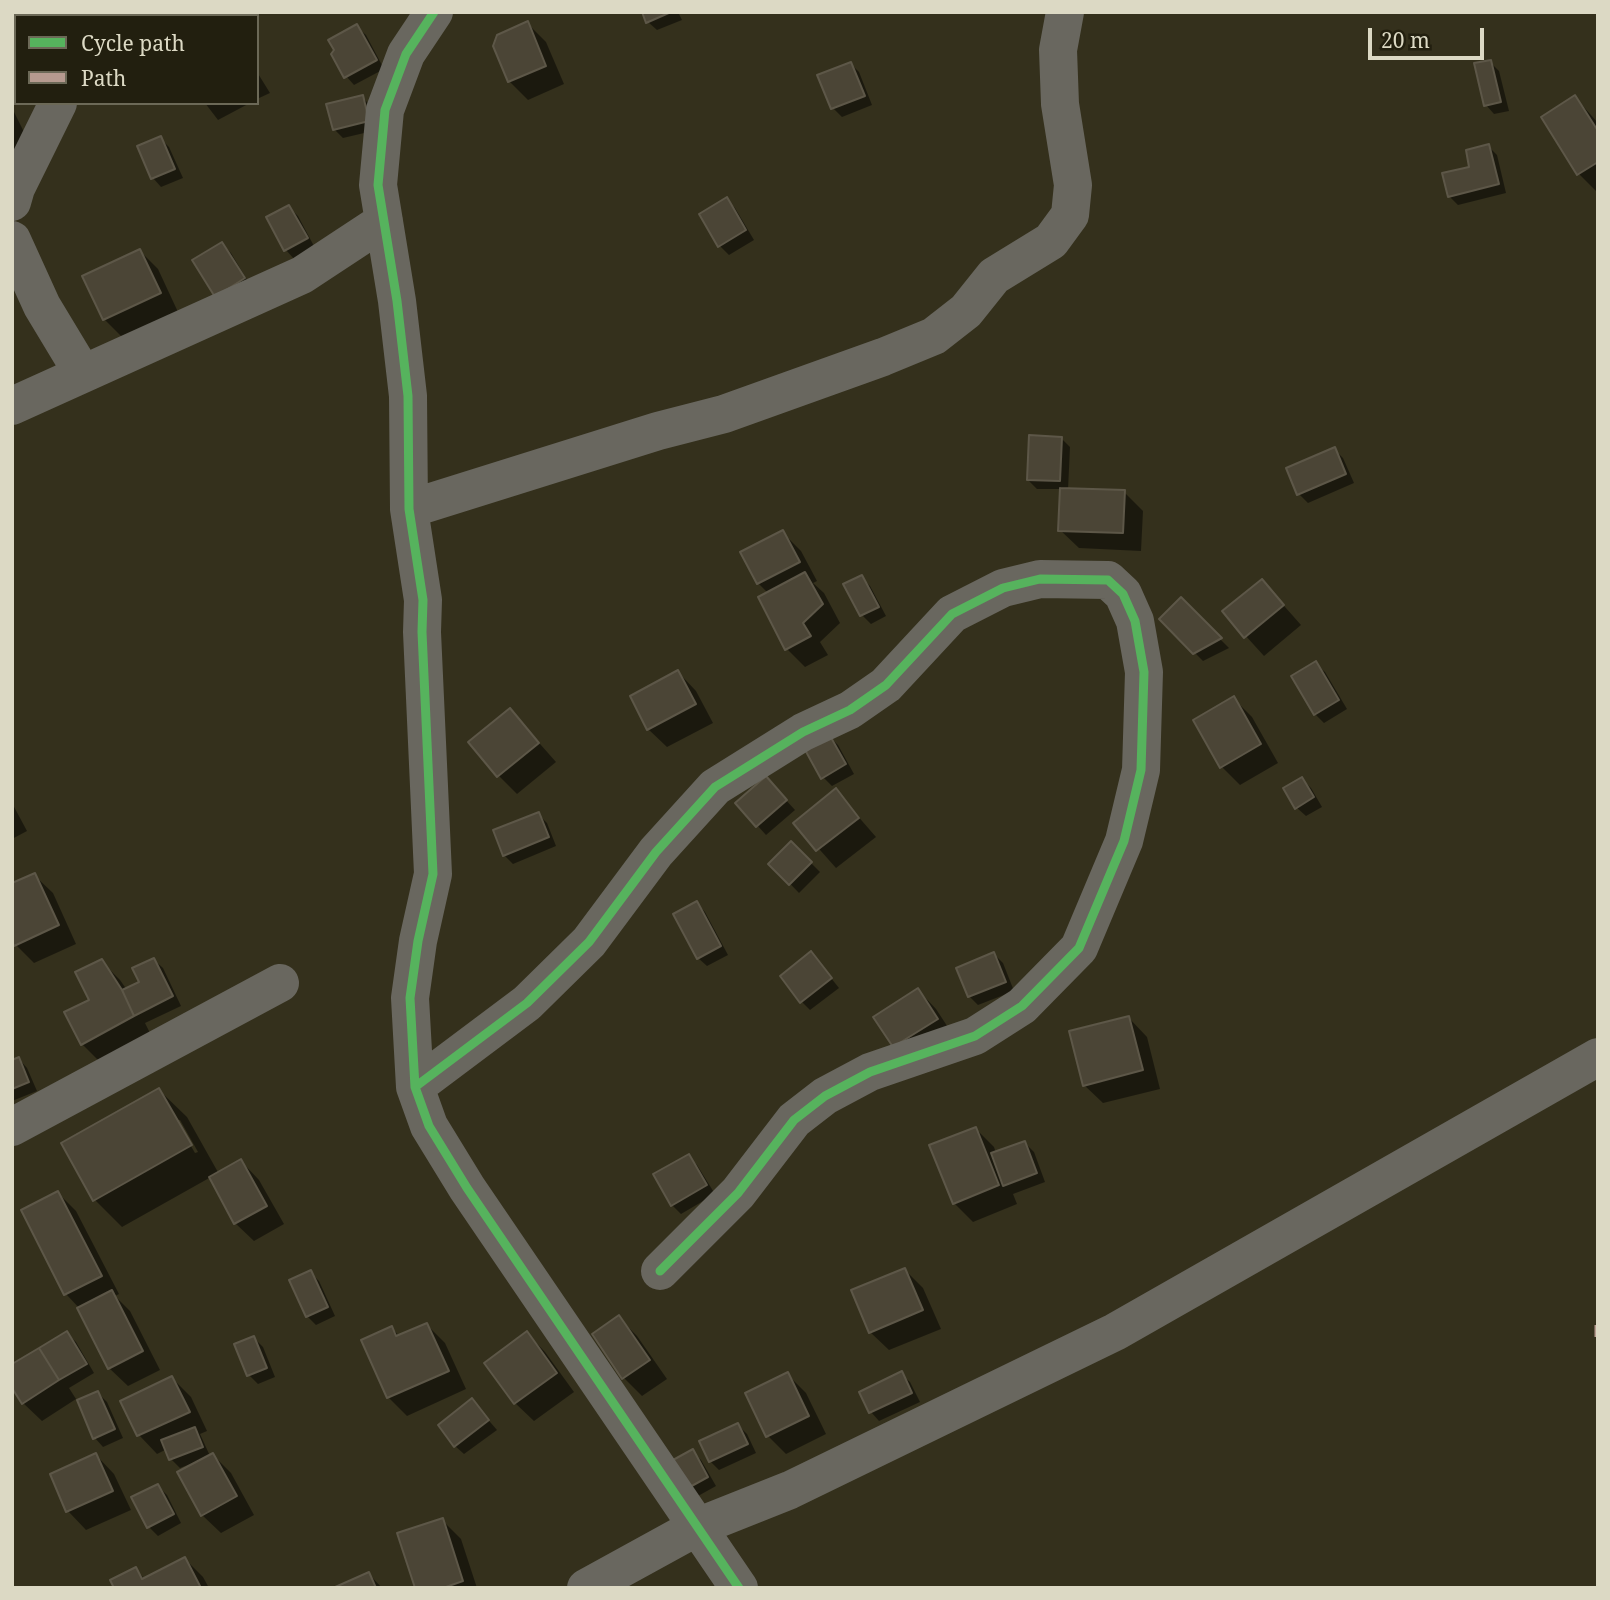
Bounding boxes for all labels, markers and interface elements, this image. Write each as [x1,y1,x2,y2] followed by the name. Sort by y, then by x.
[14,14,259,105] legend
[1372,14,1488,58] scale bar
[1381,26,1430,54] text: 20 m
[81,29,185,57] text: Cycle path
[81,64,126,92] text: Path

